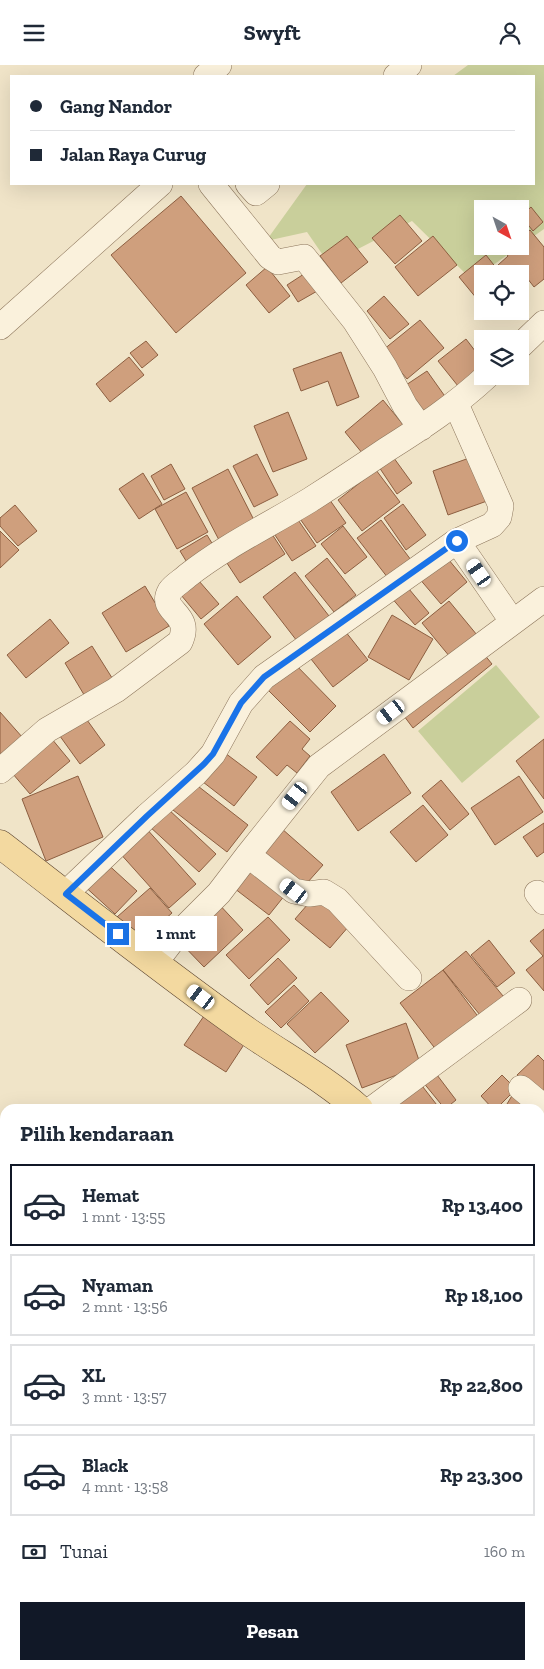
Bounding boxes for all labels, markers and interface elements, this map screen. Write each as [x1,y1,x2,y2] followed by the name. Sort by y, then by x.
[20,19,48,47] icon: menu
[244,19,300,46] text: Swyft
[496,19,524,47] icon: person
[60,95,172,118] text: Gang Nandor
[60,143,206,166] text: Jalan Raya Curug
[474,200,529,255] north arrow
[474,200,529,385] map controls
[474,265,529,320] button: locate
[474,330,529,385] button: layers
[446,530,468,552] route start
[464,556,493,590] car
[374,697,407,727] car
[279,780,310,812] car
[277,876,310,906] car
[136,917,218,951] callout: 1 mnt
[107,923,129,945] route end
[156,924,196,943] text: 1 mnt
[184,982,217,1012] car
[20,1120,174,1147] text: Pilih kendaraan
[22,1183,67,1228] icon: car
[82,1184,139,1207] text: Hemat
[442,1194,523,1217] text: Rp 13,400
[82,1207,165,1226] text: 1 mnt · 13:55
[22,1273,67,1318] icon: car
[82,1274,153,1297] text: Nyaman
[445,1284,523,1307] text: Rp 18,100
[82,1297,168,1316] text: 2 mnt · 13:56
[22,1363,67,1408] icon: car
[82,1364,105,1387] text: XL
[440,1374,523,1397] text: Rp 22,800
[82,1387,166,1406] text: 3 mnt · 13:57
[22,1453,67,1498] icon: car
[82,1454,128,1477] text: Black
[440,1464,523,1487] text: Rp 23,300
[82,1477,168,1496] text: 4 mnt · 13:58
[20,1538,48,1566] icon: cash
[60,1540,108,1563] text: Tunai
[484,1542,525,1561] text: 160 m
[20,1602,525,1660] button: Pesan

